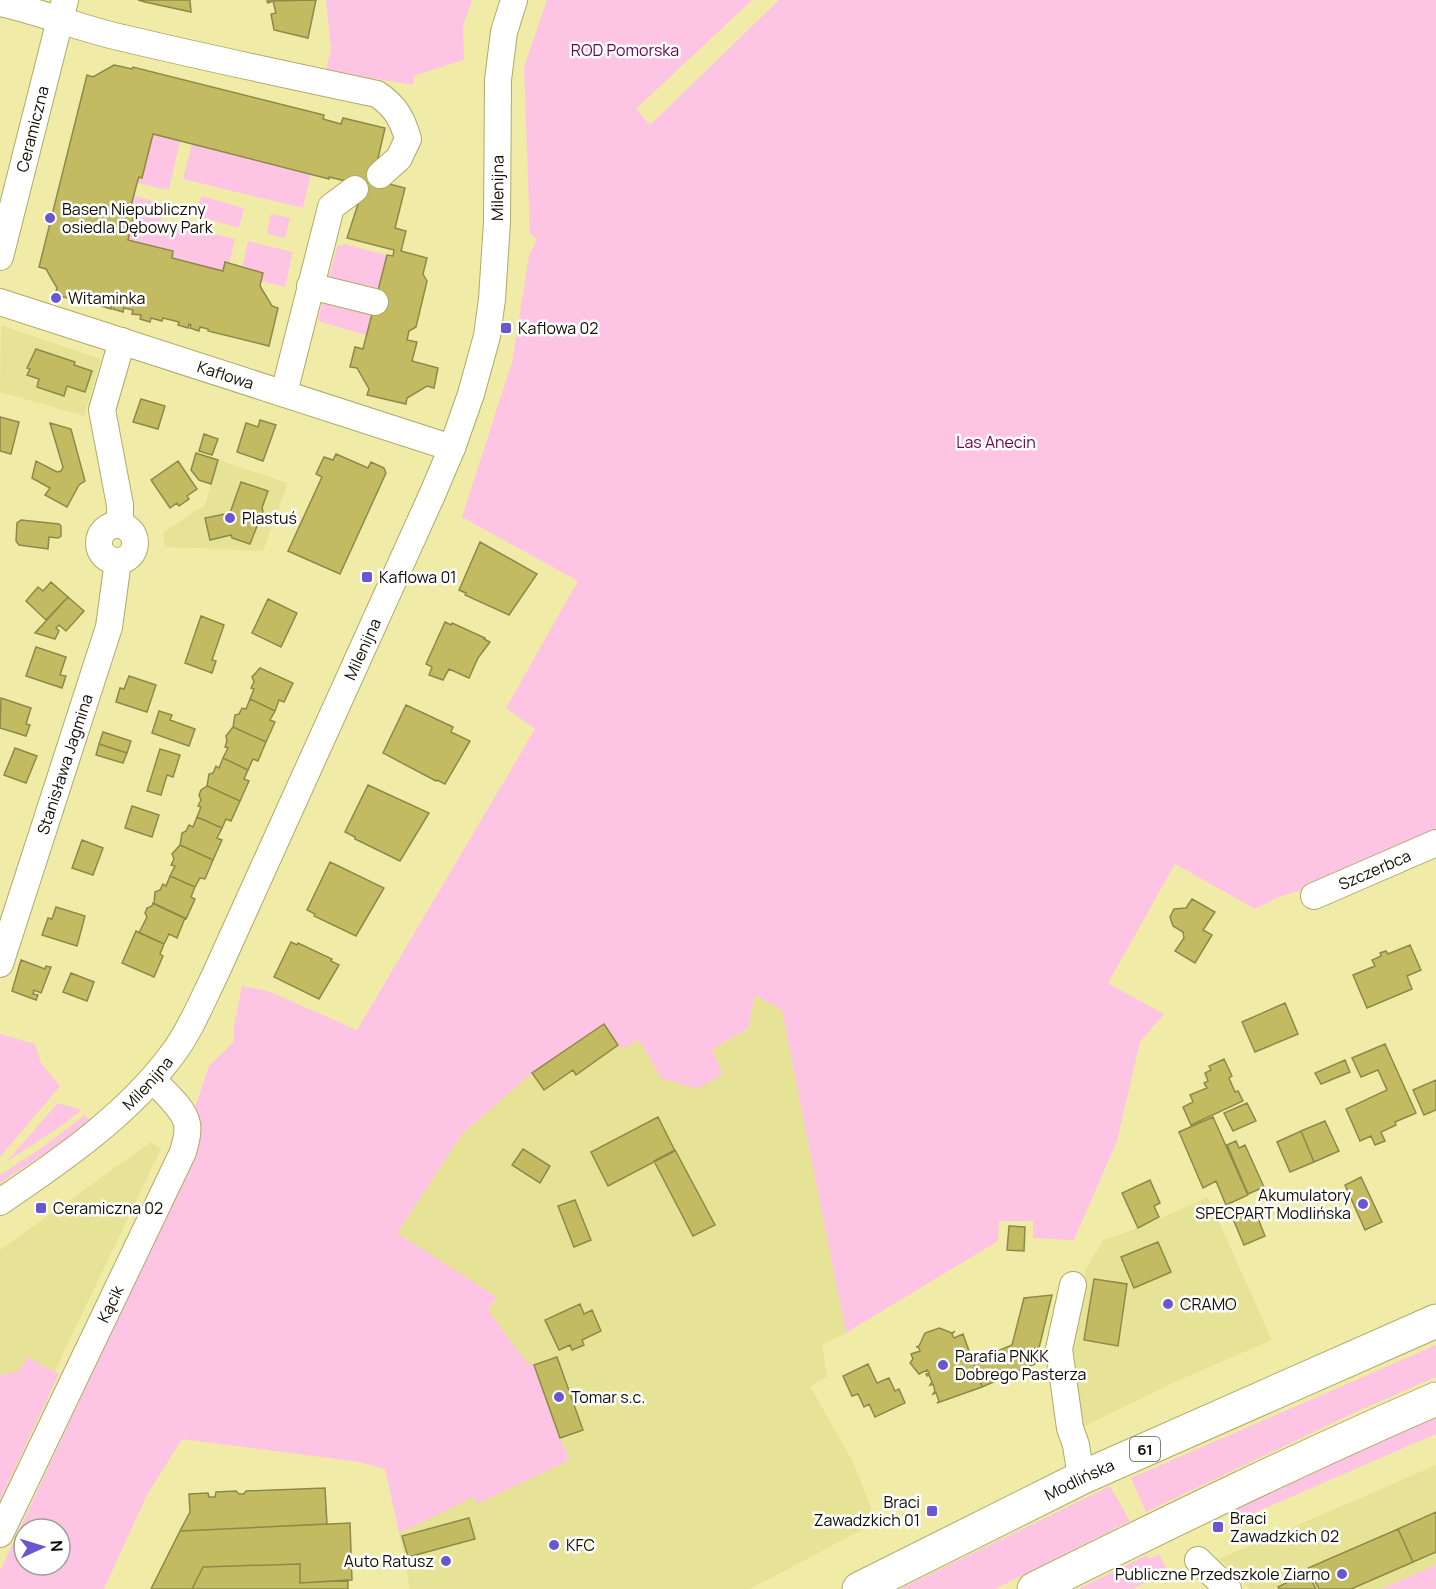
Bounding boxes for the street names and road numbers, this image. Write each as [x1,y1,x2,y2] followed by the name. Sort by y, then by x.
[11,84,54,174] street label: Ceramiczna
[486,155,508,221] street label: Milenijna
[194,355,257,394] street label: Kaflowa
[339,615,386,684] street label: Milenijna
[32,691,98,837] street label: Stanisława Jagmina
[1335,844,1414,895] street label: Szczerbca
[117,1052,178,1115] street label: Milenijna
[92,1281,129,1326] street label: Kącik
[1130,1437,1160,1461] road number: 61
[1041,1454,1118,1506] street label: Modlińska

